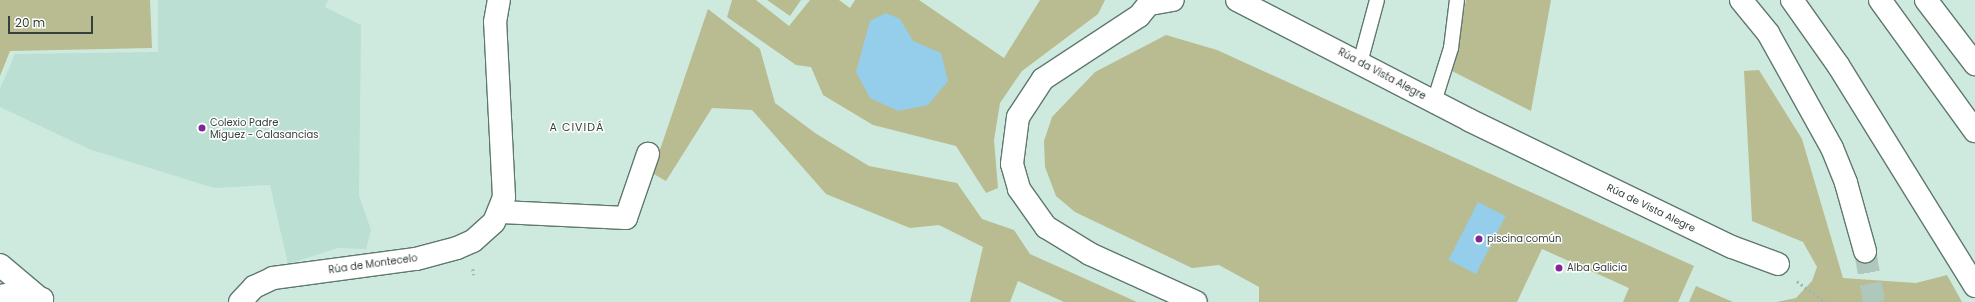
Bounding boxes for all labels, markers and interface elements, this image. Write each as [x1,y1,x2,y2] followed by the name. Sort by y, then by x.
[10,8,95,34] scale bar
[15,14,45,31] text: 20 m
[1336,46,1428,102] street label: Rúa da Vista Alegre
[210,116,318,140] place label: Colexio Padre Míguez - Calasancias
[550,120,604,134] district label: A CIVIDÁ
[197,123,207,133] marker: Colexio Padre Míguez - Calasancias
[1605,181,1697,235] street label: Rúa de Vista Alegre
[1487,233,1561,245] place label: piscina común
[1474,234,1484,244] marker: piscina común
[328,252,418,276] street label: Rúa de Montecelo
[1567,262,1627,274] place label: Alba Galicia
[1554,263,1564,273] marker: Alba Galicia

